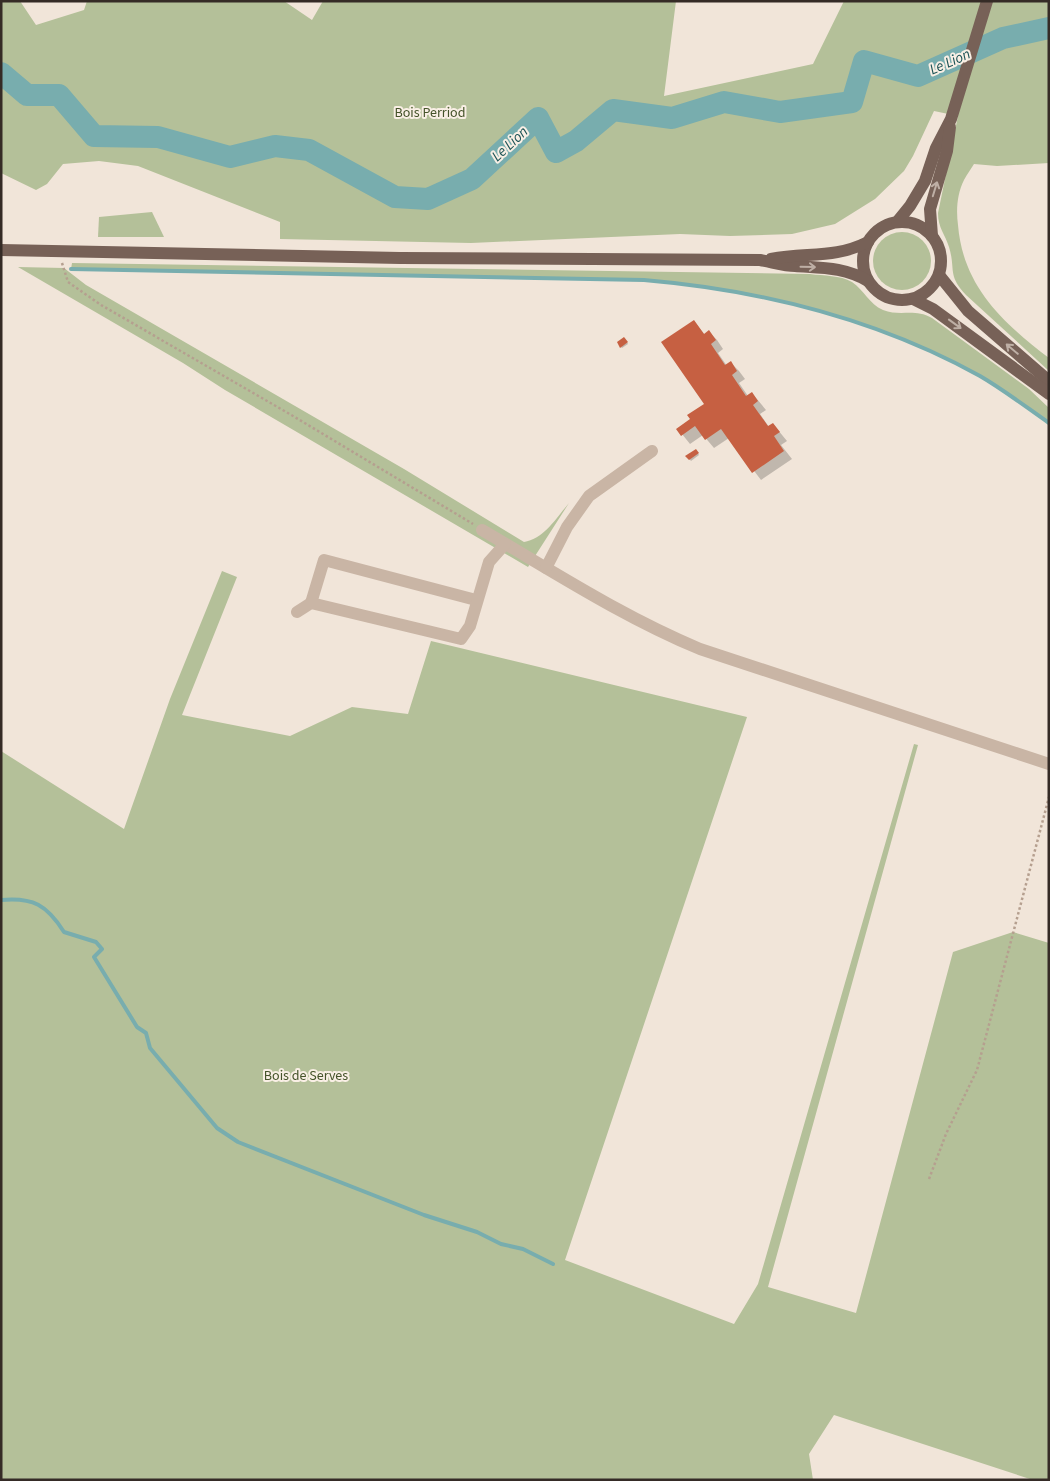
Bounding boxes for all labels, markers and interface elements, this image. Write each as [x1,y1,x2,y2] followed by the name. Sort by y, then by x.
[926,44,974,80] water label: Le Lion
[395,103,465,123] park label: Bois Perriod
[487,122,533,166] water label: Le Lion
[931,181,941,197] one-way arrow
[800,262,816,271] one-way arrow
[947,319,961,329] one-way arrow
[1006,344,1019,355] one-way arrow
[264,1066,348,1086] park label: Bois de Serves

